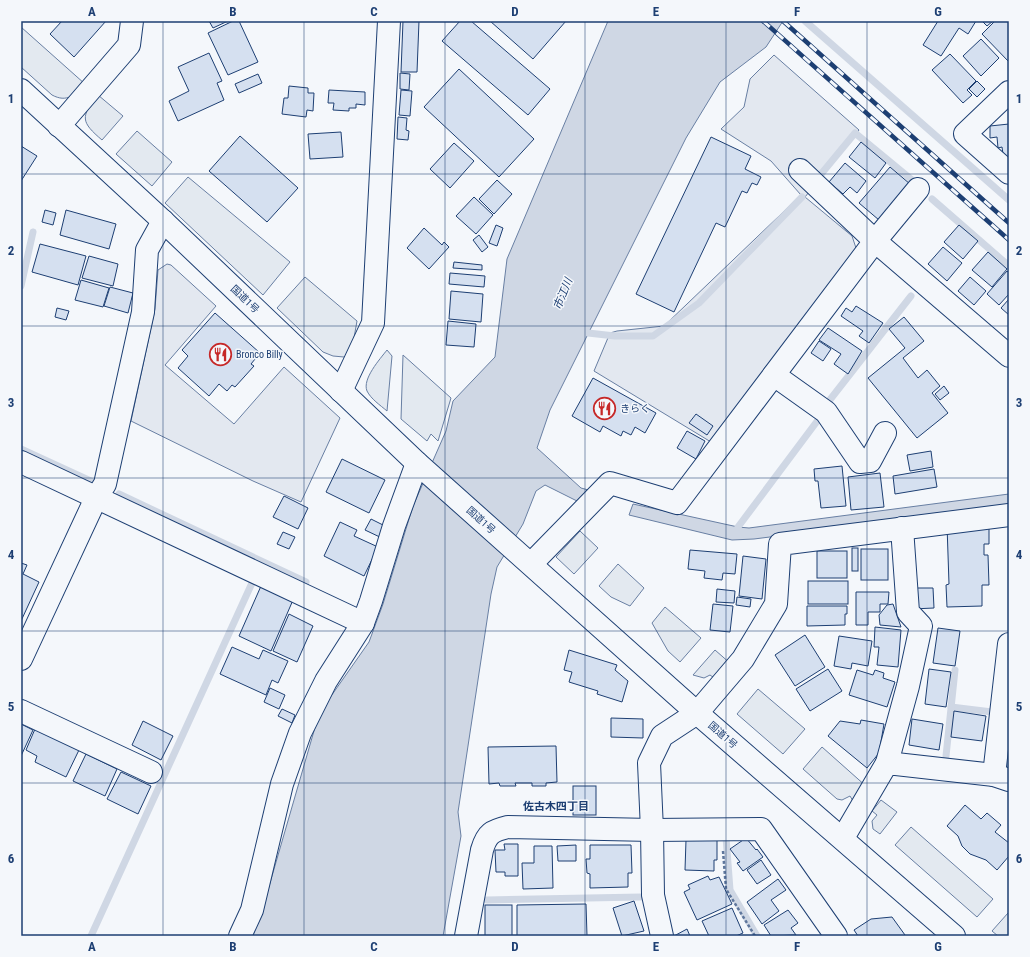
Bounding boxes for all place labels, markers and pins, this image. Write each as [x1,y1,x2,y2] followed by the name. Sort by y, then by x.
[208,341,234,367] restaurant icon: Bronco Billy
[236,349,283,360] place label: Bronco Billy
[592,395,618,421] restaurant icon: きらく
[620,403,650,414] place label: きらく

